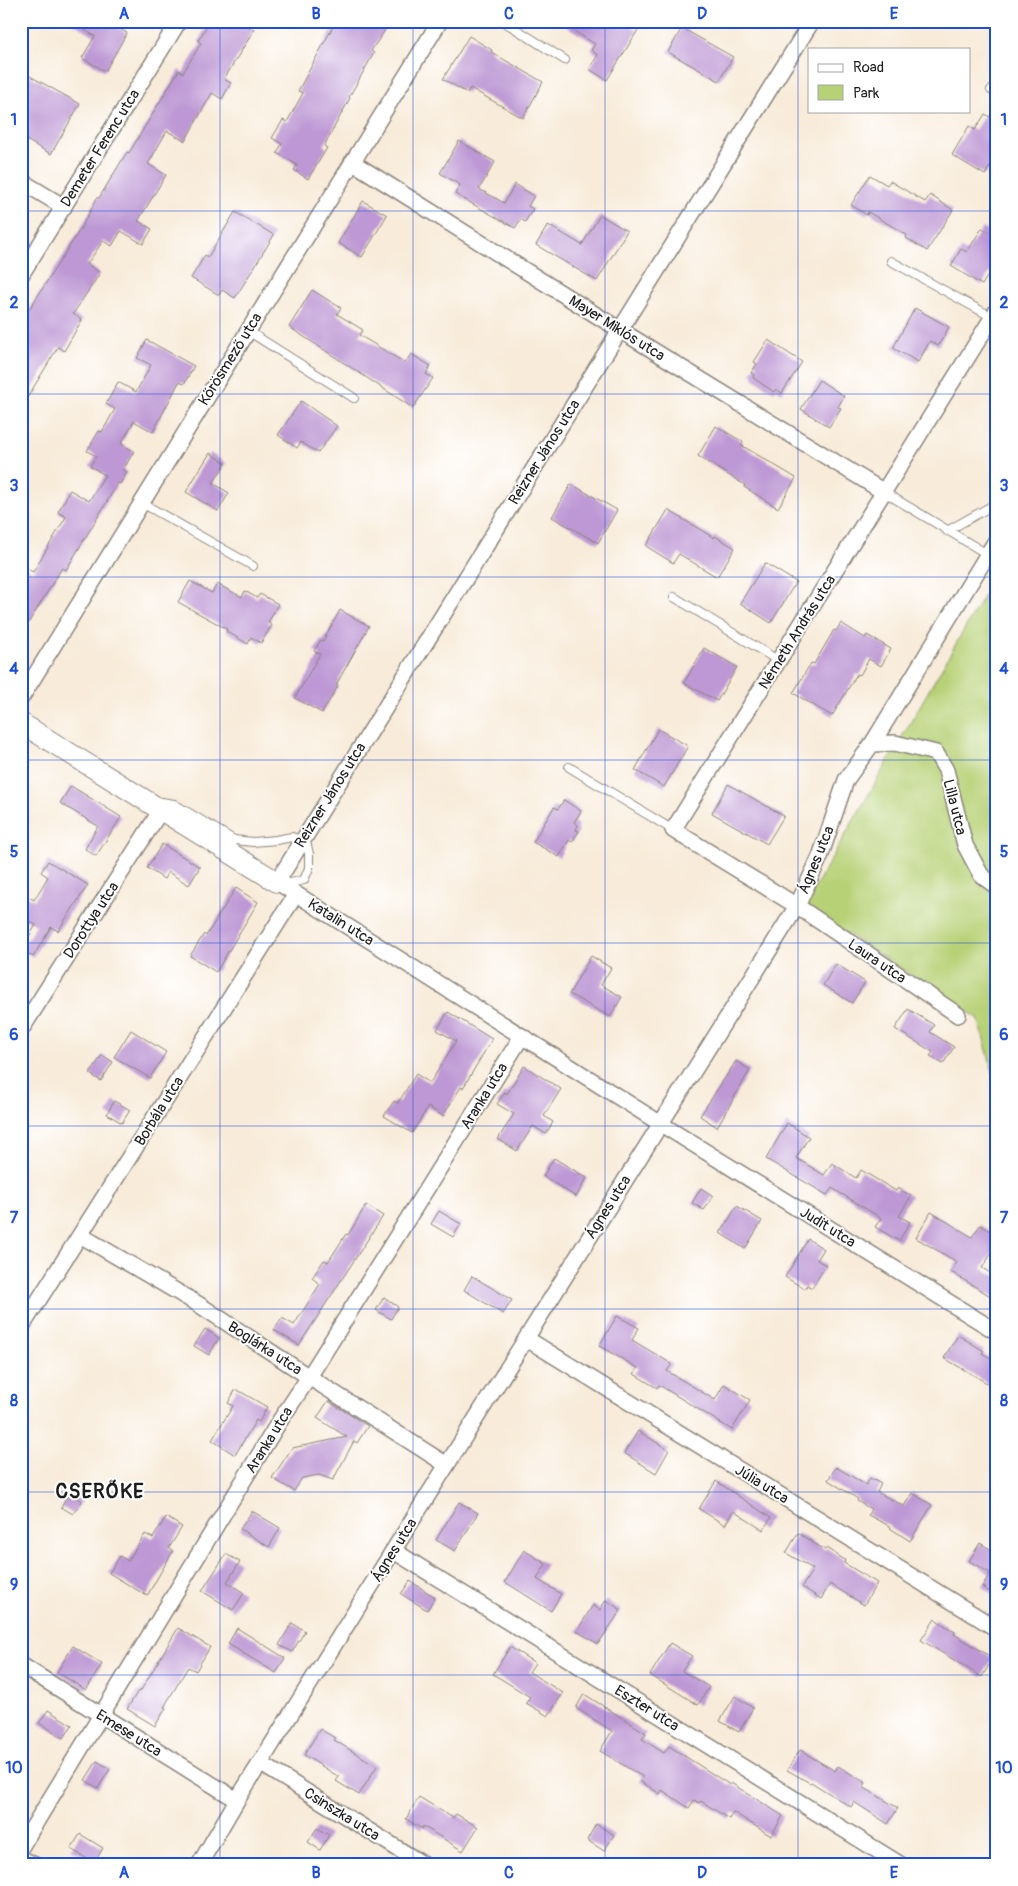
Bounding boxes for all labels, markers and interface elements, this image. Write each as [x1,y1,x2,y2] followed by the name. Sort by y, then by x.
[119,4,130,24] text: A
[311,4,321,24] text: B
[504,4,514,24] text: C
[697,4,707,24] text: D
[890,4,899,24] text: E
[808,48,970,112] legend
[853,58,884,77] text: Road
[853,84,880,103] text: Park
[57,86,144,211] street label: Demeter Ferenc utca
[11,110,17,130] text: 1
[1001,110,1007,130] text: 1
[565,291,668,366] street label: Mayer Miklós utca
[10,293,19,313] text: 2
[1000,293,1009,313] text: 2
[194,309,266,409] street label: Kőrösmező utca
[505,396,584,508] street label: Reizner János utca
[10,476,19,496] text: 3
[1000,476,1009,496] text: 3
[755,572,840,693] street label: Németh András utca
[9,659,19,679] text: 4
[999,659,1009,679] text: 4
[291,739,370,851] street label: Reizner János utca
[938,777,971,837] street label: Lilla utca
[794,823,839,897] street label: Ágnes utca
[10,842,19,862] text: 5
[1000,842,1009,862] text: 5
[60,878,123,962] street label: Dorottya utca
[304,895,377,950] street label: Katalin utca
[844,935,910,988] street label: Laura utca
[9,1025,19,1045] text: 6
[999,1025,1009,1045] text: 6
[457,1060,512,1133] street label: Aranka utca
[131,1073,188,1149] street label: Borbála utca
[581,1172,635,1243] street label: Ágnes utca
[796,1203,859,1252] street label: Judit utca
[10,1208,19,1228] text: 7
[1000,1208,1009,1228] text: 7
[224,1317,305,1379] street label: Boglárka utca
[10,1391,18,1411] text: 8
[1000,1391,1008,1411] text: 8
[242,1404,297,1477] street label: Aranka utca
[731,1461,792,1508] street label: Júlia utca
[56,1479,144,1504] district label: CSERŐKE
[367,1515,421,1586] street label: Ágnes utca
[10,1575,18,1595] text: 9
[1000,1575,1008,1595] text: 9
[611,1681,683,1736] street label: Eszter utca
[92,1706,165,1761] street label: Emese utca
[5,1758,23,1778] text: 10
[995,1758,1013,1778] text: 10
[300,1784,383,1845] street label: Csinszka utca
[119,1863,130,1883] text: A
[311,1863,321,1883] text: B
[504,1863,514,1883] text: C
[697,1863,707,1883] text: D
[890,1863,899,1883] text: E

